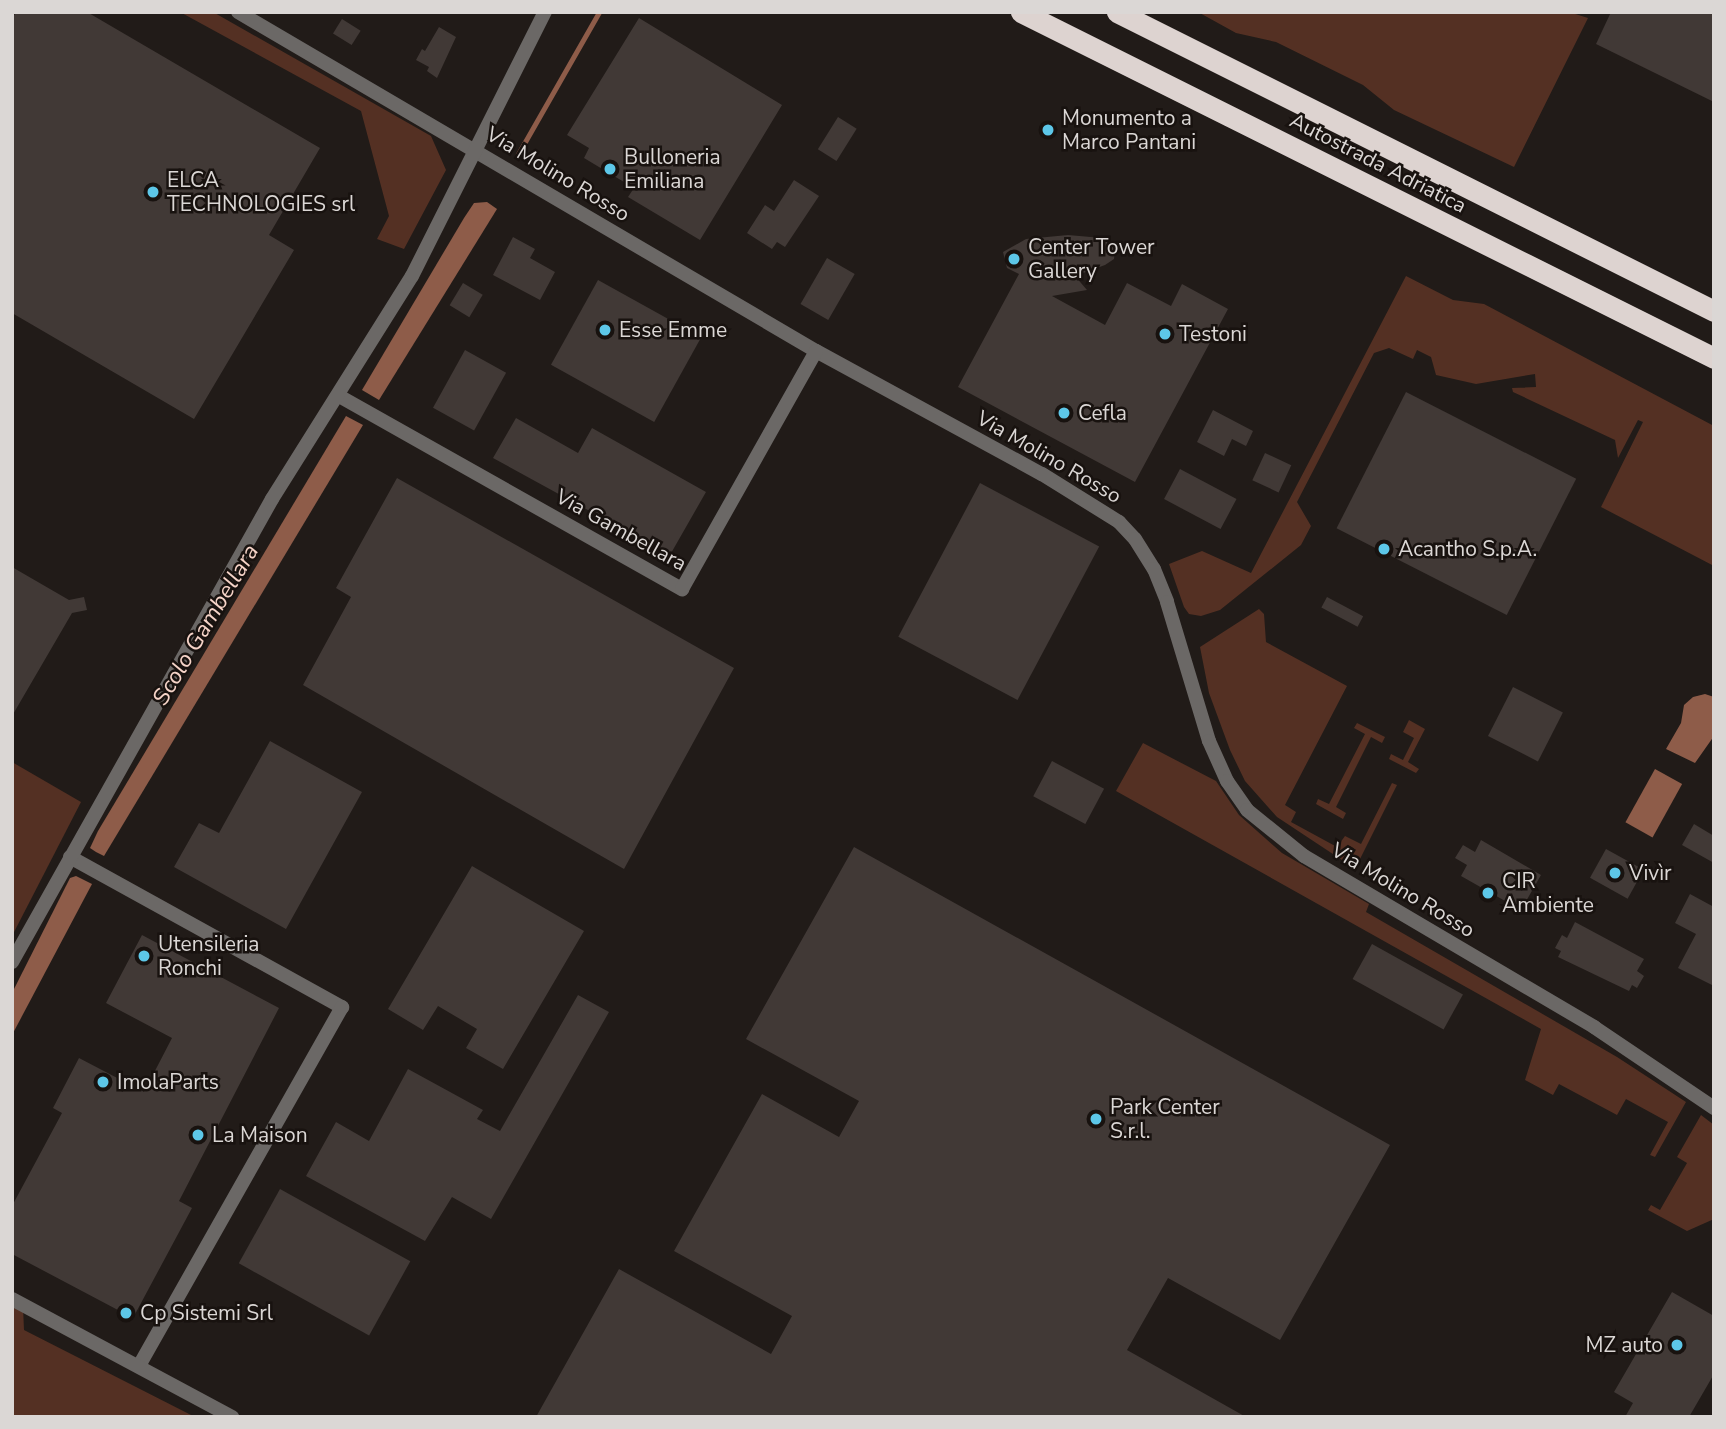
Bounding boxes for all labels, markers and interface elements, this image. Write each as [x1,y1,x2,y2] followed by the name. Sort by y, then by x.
[1062,105,1196,155] place label: Monumento a Marco Pantani
[1286,108,1470,218] street label: Autostrada Adriatica
[482,121,634,227] street label: Via Molino Rosso
[1040,122,1056,138] marker: Monumento a Marco Pantani
[624,144,721,194] place label: Bulloneria Emiliana
[602,161,618,177] marker: Bulloneria Emiliana
[167,167,355,217] place label: ELCA TECHNOLOGIES srl
[145,184,161,200] marker: ELCA TECHNOLOGIES srl
[1028,234,1155,284] place label: Center Tower Gallery
[1006,251,1022,267] marker: Center Tower Gallery
[619,317,727,343] place label: Esse Emme
[1179,321,1247,347] place label: Testoni
[597,322,613,338] marker: Esse Emme
[1157,326,1173,342] marker: Testoni
[1078,400,1127,426] place label: Cefla
[972,405,1126,509] street label: Via Molino Rosso
[1056,405,1072,421] marker: Cefla
[551,484,691,576] street label: Via Gambellara
[1398,536,1537,562] place label: Acantho S.p.A.
[147,539,265,711] water label: Scolo Gambellara
[1376,541,1392,557] marker: Acantho S.p.A.
[1327,837,1479,943] street label: Via Molino Rosso
[1629,860,1672,886] place label: Vivìr
[1607,865,1623,881] marker: Vivìr
[1502,868,1594,918] place label: CIR Ambiente
[1480,885,1496,901] marker: CIR Ambiente
[158,931,259,981] place label: Utensileria Ronchi
[136,948,152,964] marker: Utensileria Ronchi
[117,1069,219,1095] place label: ImolaParts
[95,1074,111,1090] marker: ImolaParts
[1110,1094,1220,1144] place label: Park Center S.r.l.
[1088,1111,1104,1127] marker: Park Center S.r.l.
[212,1122,308,1148] place label: La Maison
[190,1127,206,1143] marker: La Maison
[140,1300,273,1326] place label: Cp Sistemi Srl
[118,1305,134,1321] marker: Cp Sistemi Srl
[1585,1332,1663,1358] place label: MZ auto
[1669,1337,1685,1353] marker: MZ auto

